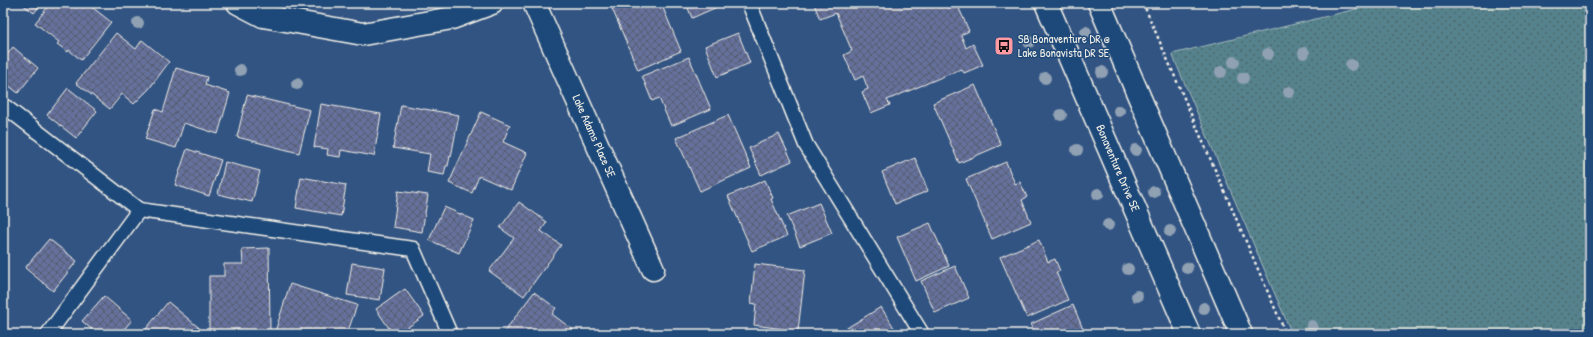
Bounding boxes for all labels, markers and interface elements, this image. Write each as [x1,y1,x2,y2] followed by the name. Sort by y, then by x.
[1018,30,1110,61] place label: SB Bonaventure DR @ Lake Bonavista DR SE
[993,35,1015,57] bus stop icon: SB Bonaventure DR @ Lake Bonavista DR SE
[569,92,621,181] street label: Lake Adams Place SE
[1092,122,1145,215] street label: Bonaventure Drive SE

